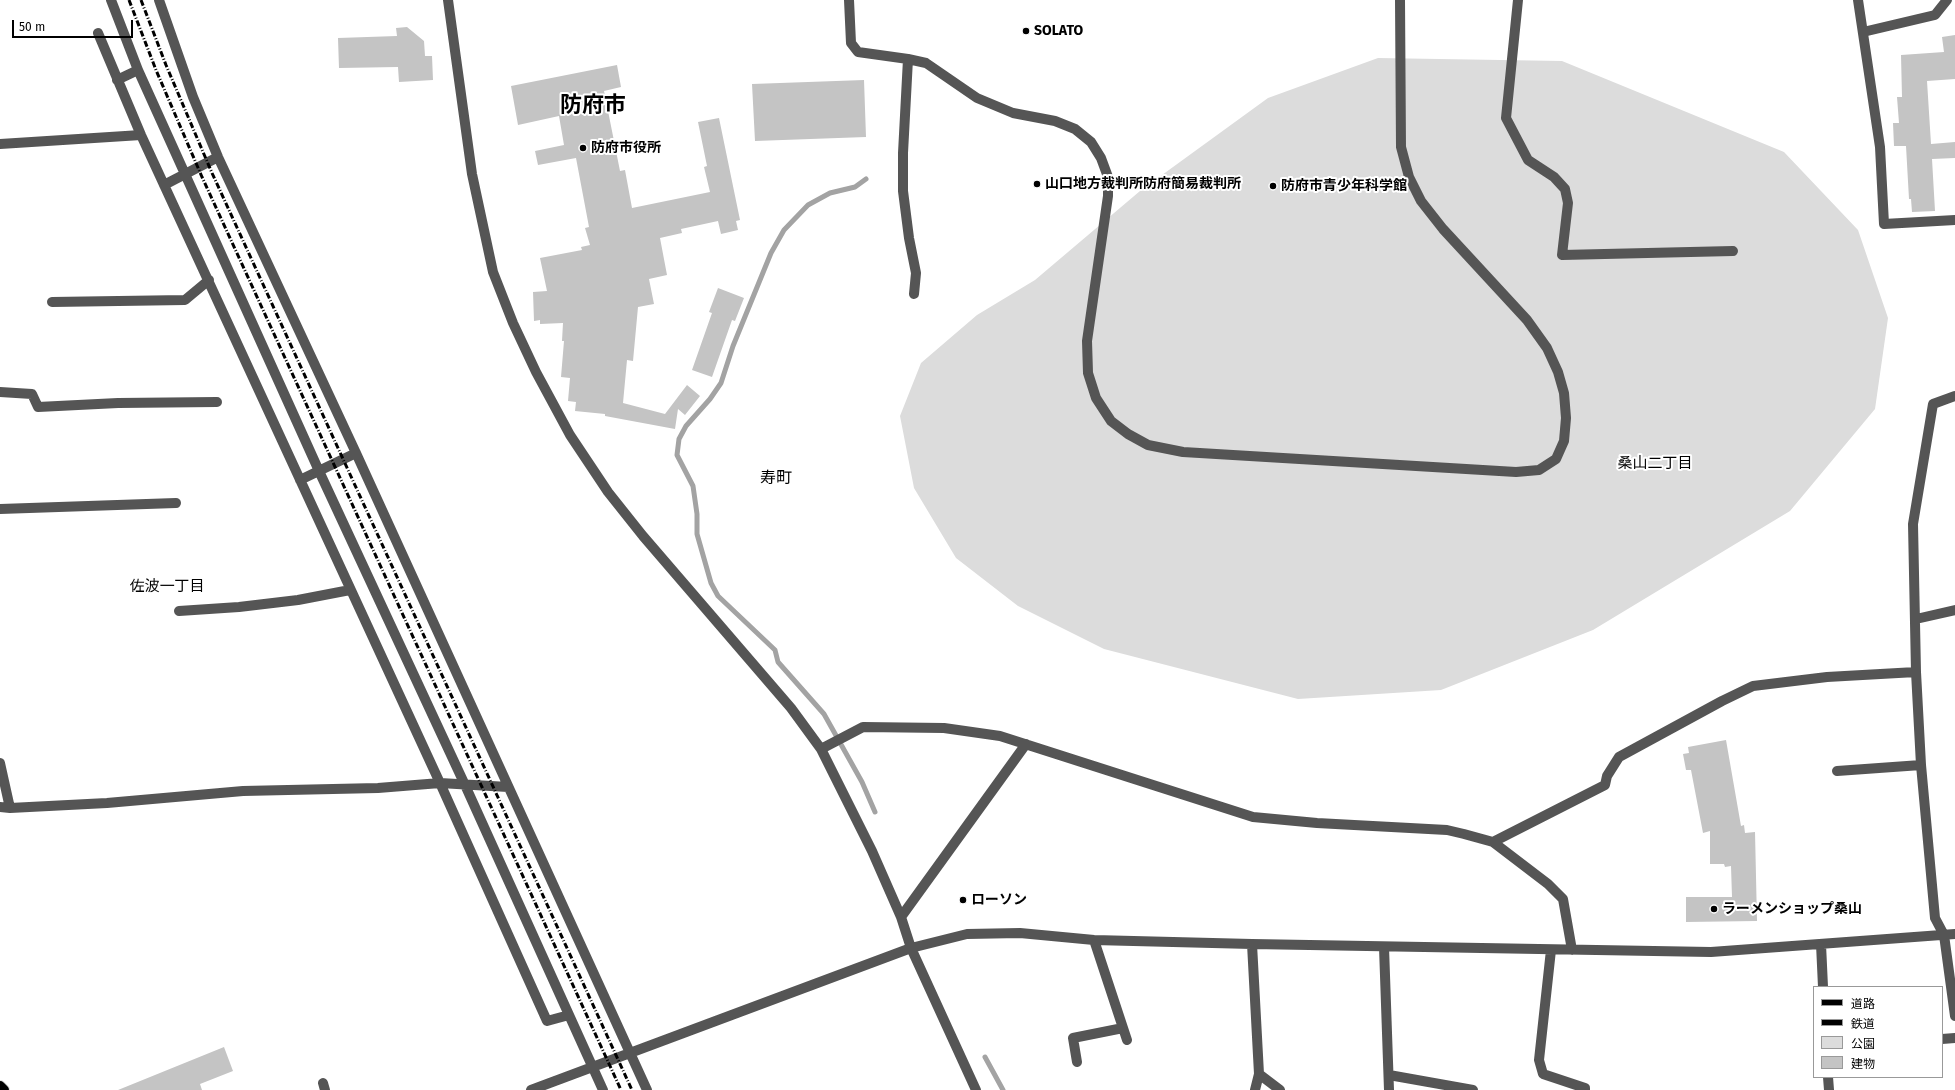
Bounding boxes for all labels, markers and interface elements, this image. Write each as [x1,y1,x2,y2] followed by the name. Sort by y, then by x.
[14,12,135,38] scale bar
[19,20,45,34] text: 50 m
[1034,23,1083,39] place label: SOLATO
[1021,26,1031,36] marker: SOLATO
[560,93,626,119] district label: 防府市
[591,140,661,156] place label: 防府市役所
[578,143,588,153] marker: 防府市役所
[1045,176,1241,192] place label: 山口地方裁判所防府簡易裁判所
[1281,178,1407,194] place label: 防府市青少年科学館
[1032,179,1042,189] marker: 山口地方裁判所防府簡易裁判所
[1268,181,1278,191] marker: 防府市青少年科学館
[1618,455,1692,473] district label: 桑山二丁目
[760,469,792,489] district label: 寿町
[130,578,204,596] district label: 佐波一丁目
[971,892,1027,908] place label: ローソン
[958,895,968,905] marker: ローソン
[1722,901,1862,917] place label: ラーメンショップ桑山
[1709,904,1719,914] marker: ラーメンショップ桑山
[1813,986,1943,1078] legend
[1851,997,1875,1011] text: 道路
[1851,1017,1875,1031] text: 鉄道
[1851,1037,1875,1051] text: 公園
[1851,1057,1875,1071] text: 建物

